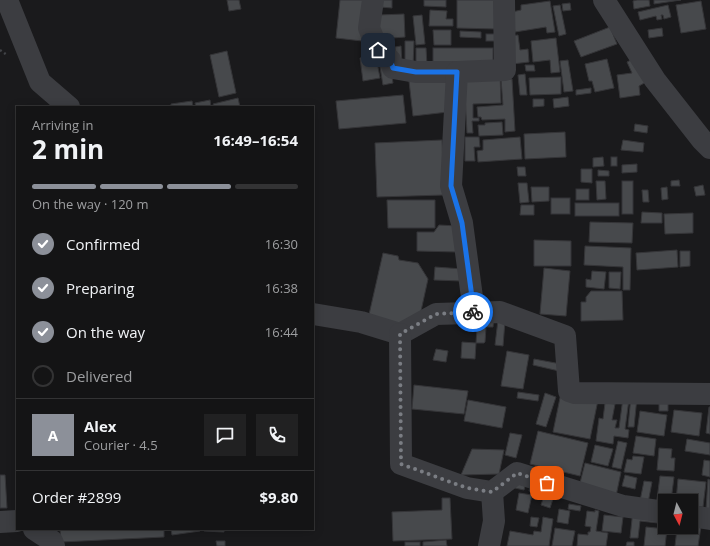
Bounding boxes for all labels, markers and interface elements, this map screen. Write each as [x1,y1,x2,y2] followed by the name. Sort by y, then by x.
[361,33,395,67] pin
[367,39,389,61] icon: home
[32,116,94,134] text: Arriving in
[213,130,298,150] text: 16:49–16:54
[32,131,104,167] text: 2 min
[32,195,148,213] text: On the way · 120 m
[32,233,54,255] icon: check
[66,234,140,254] text: Confirmed
[265,235,298,253] text: 16:30
[32,277,54,299] icon: check
[66,278,134,298] text: Preparing
[265,279,298,297] text: 16:38
[453,292,493,332] courier
[462,301,484,323] icon: bike
[32,321,54,343] icon: check
[66,322,145,342] text: On the way
[265,323,298,341] text: 16:44
[66,366,133,386] text: Delivered
[204,414,246,456] button: chat
[256,414,298,456] button: phone
[84,416,116,436] text: Alex
[48,425,58,445] text: A
[84,436,158,454] text: Courier · 4.5
[530,466,564,500] pin
[536,472,558,494] icon: bag
[32,487,121,507] text: Order #2899
[259,487,298,507] text: $9.80
[658,494,698,534] north arrow
[658,494,698,534] map controls

